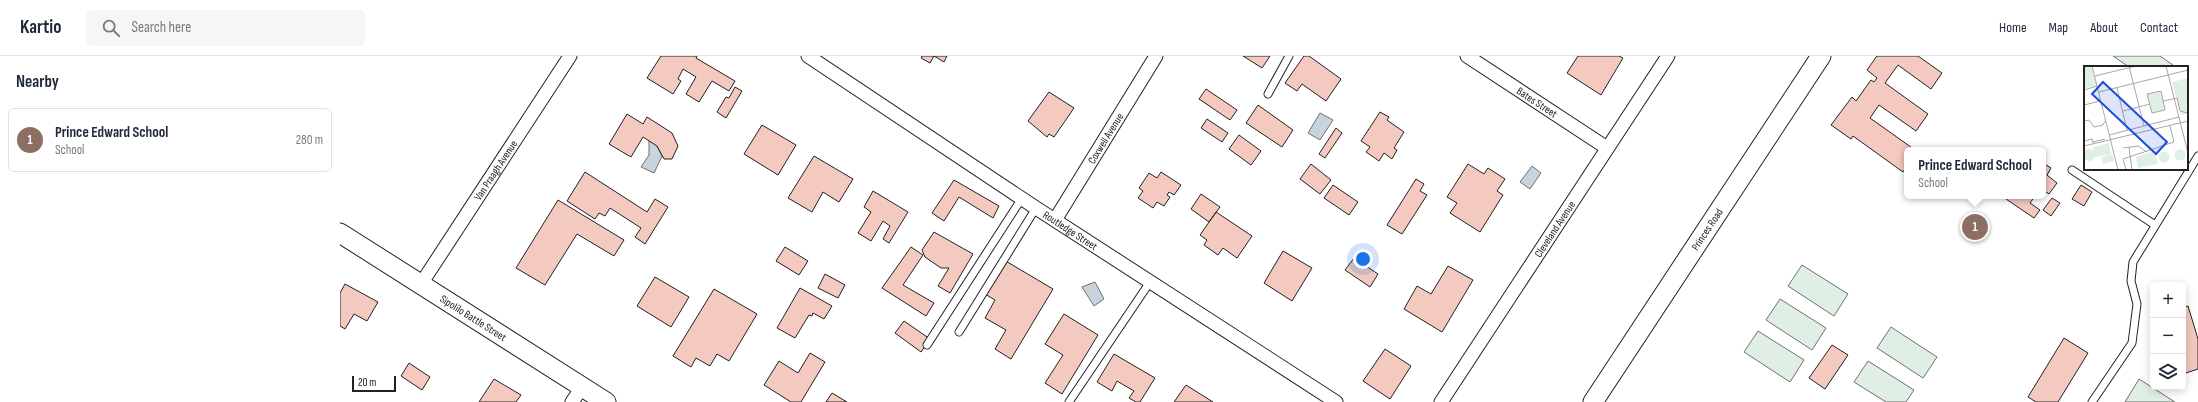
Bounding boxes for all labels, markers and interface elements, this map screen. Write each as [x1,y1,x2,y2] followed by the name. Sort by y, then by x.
[86,10,366,46] search box
[20,16,62,39] text: Kartio
[100,17,122,39] icon: search
[132,18,191,37] text: Search here
[1999,19,2027,36] text: Home
[2049,19,2068,36] text: Map
[2090,19,2118,36] text: About
[2140,19,2178,36] text: Contact
[2084,66,2188,170] inset map
[16,72,59,92] text: Nearby
[1514,85,1560,121] street label: Bates Street
[1085,111,1126,166] street label: Coxwell Avenue
[55,123,168,142] text: Prince Edward School
[27,132,33,148] text: 1
[296,132,323,148] text: 280 m
[471,138,520,203] street label: Van Praagh Avenue
[55,142,85,158] text: School
[1904,147,2046,199] popup
[1918,156,2032,175] text: Prince Edward School
[1918,175,1948,191] text: School
[1532,199,1578,260] street label: Cleveland Avenue
[1689,206,1726,253] street label: Princes Road
[1040,208,1100,253] street label: Routledge Street
[1962,212,1988,242] pin: 1
[1353,249,1373,269] your location
[2150,282,2186,390] map controls
[2150,282,2186,318] button: +
[438,292,509,344] street label: Sipolilo Battle Street
[2150,318,2186,354] button: −
[2150,354,2186,390] button: layers
[352,374,396,393] scale bar
[358,376,376,389] text: 20 m

